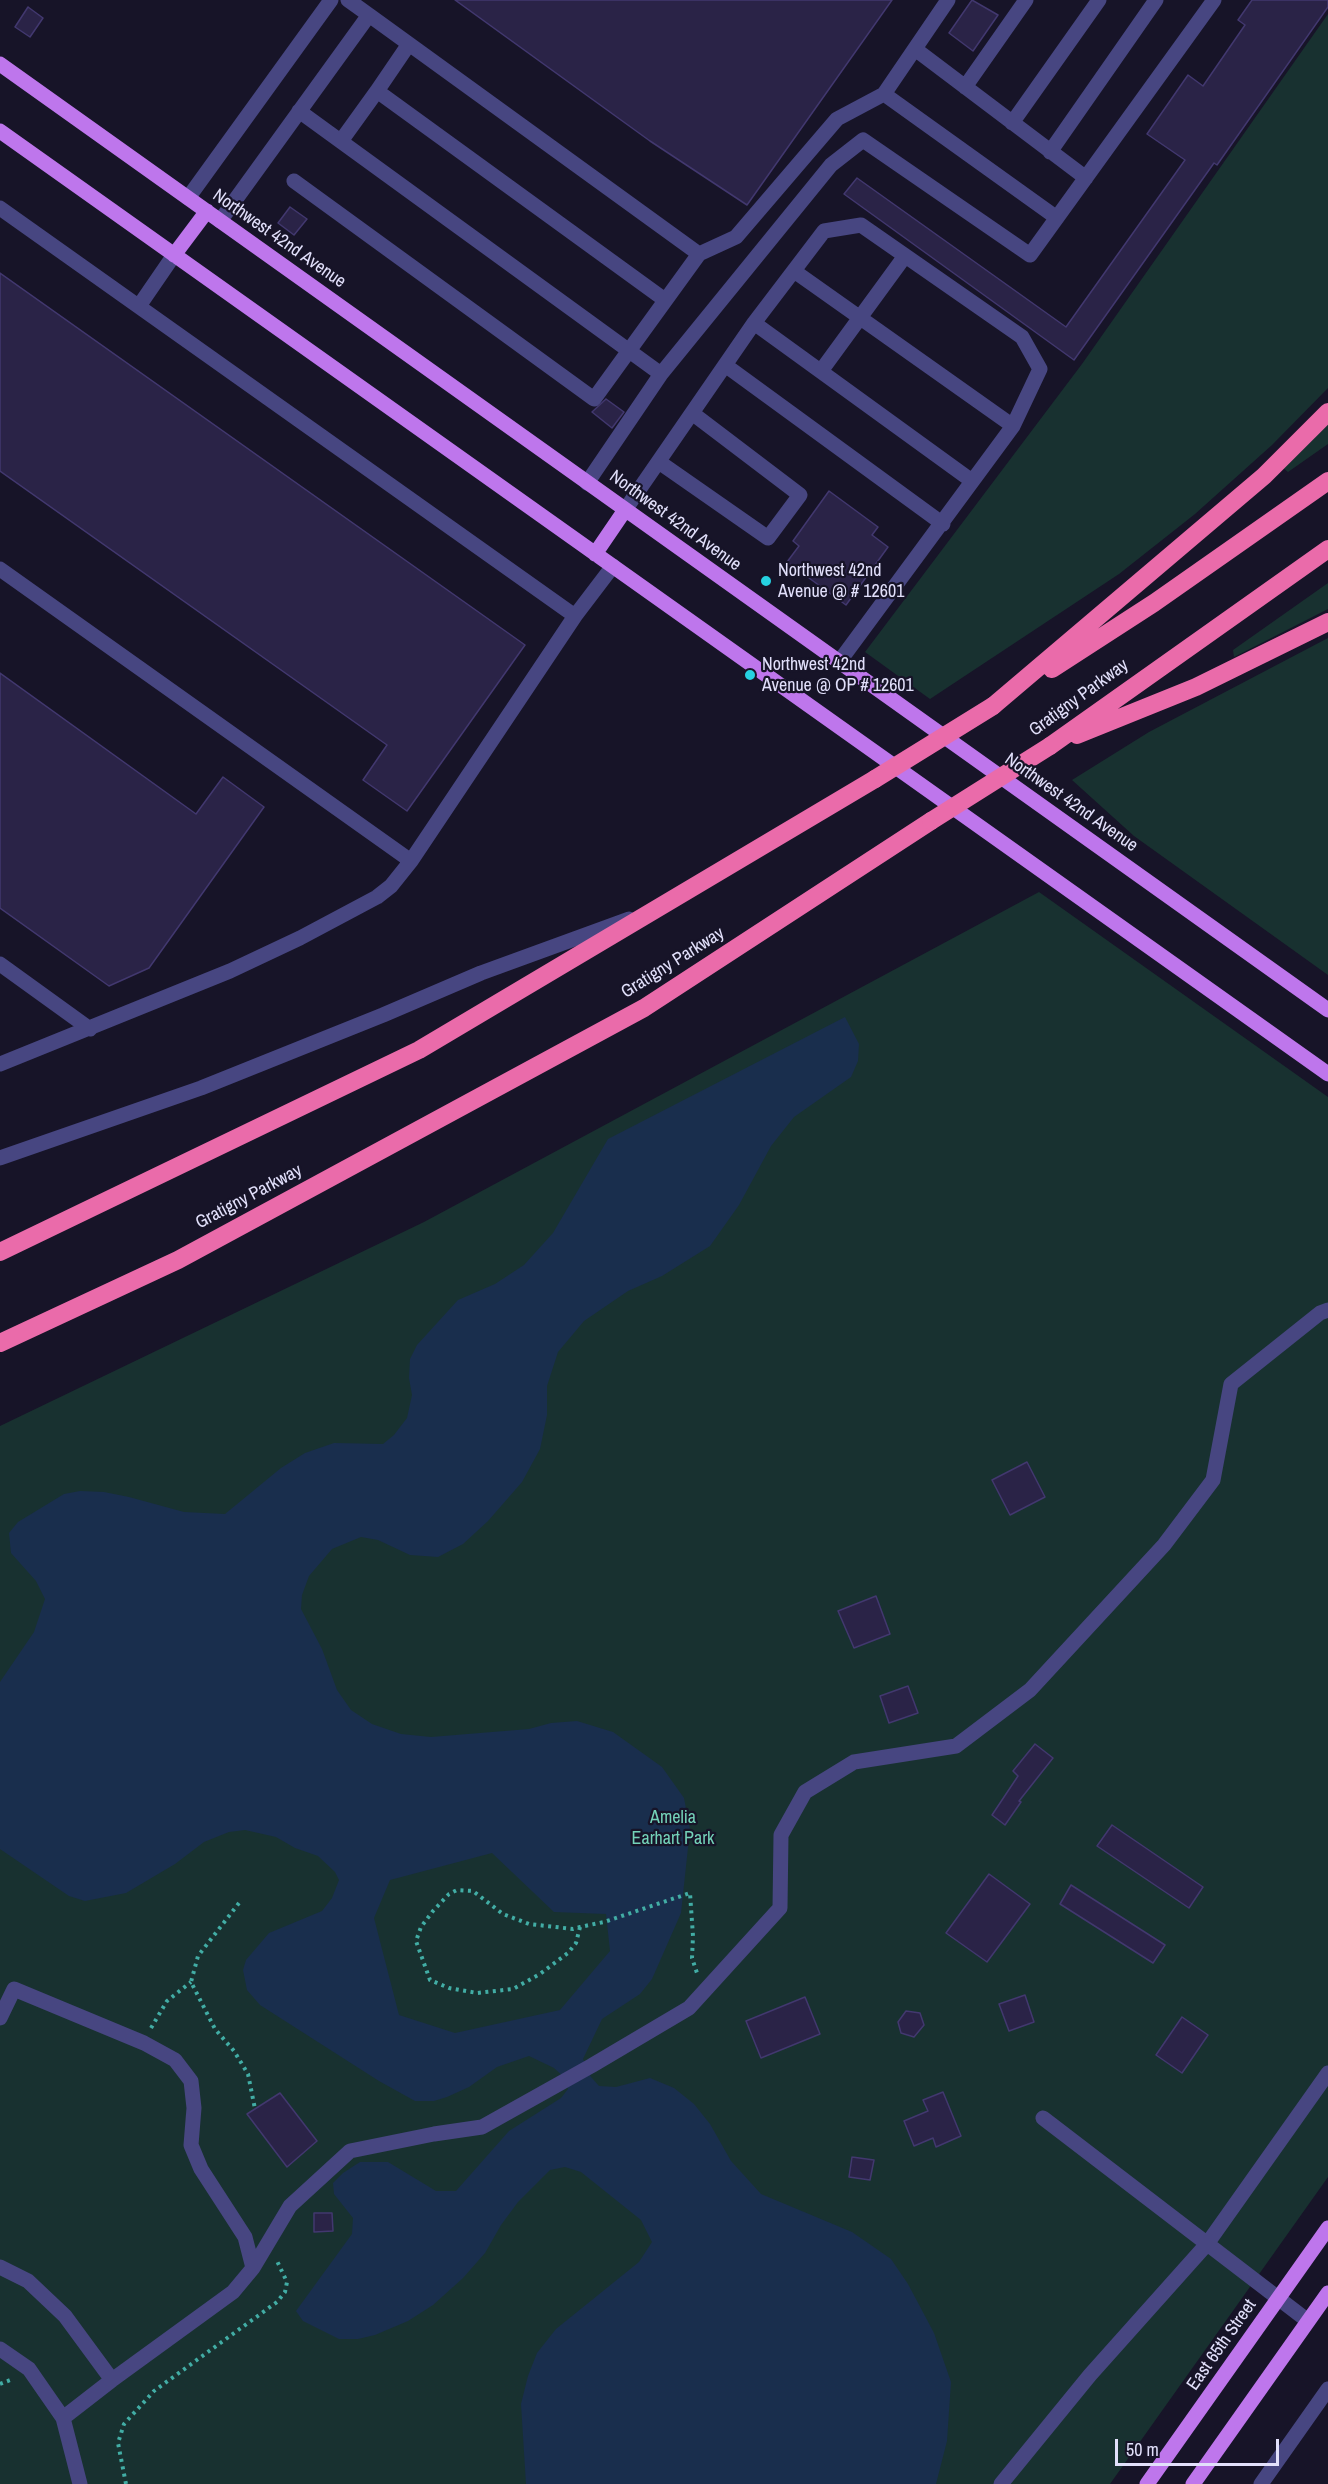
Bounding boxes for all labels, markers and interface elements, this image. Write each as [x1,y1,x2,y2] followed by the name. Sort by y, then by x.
[208,185,350,293] street label: Northwest 42nd Avenue
[605,466,745,576] street label: Northwest 42nd Avenue
[778,560,904,602] place label: Northwest 42nd Avenue @ # 12601
[759,574,773,588] marker: Northwest 42nd Avenue @ # 12601
[762,654,914,696] place label: Northwest 42nd Avenue @ OP # 12601
[1025,655,1133,741] street label: Gratigny Parkway
[743,668,757,682] marker: Northwest 42nd Avenue @ OP # 12601
[1000,749,1142,857] street label: Northwest 42nd Avenue
[618,923,728,1003] street label: Gratigny Parkway
[192,1160,306,1234] street label: Gratigny Parkway
[632,1807,714,1850] park label: Amelia Earhart Park
[1183,2295,1261,2395] street label: East 65th Street
[1118,2427,1282,2465] scale bar
[1126,2437,1159,2462] text: 50 m

